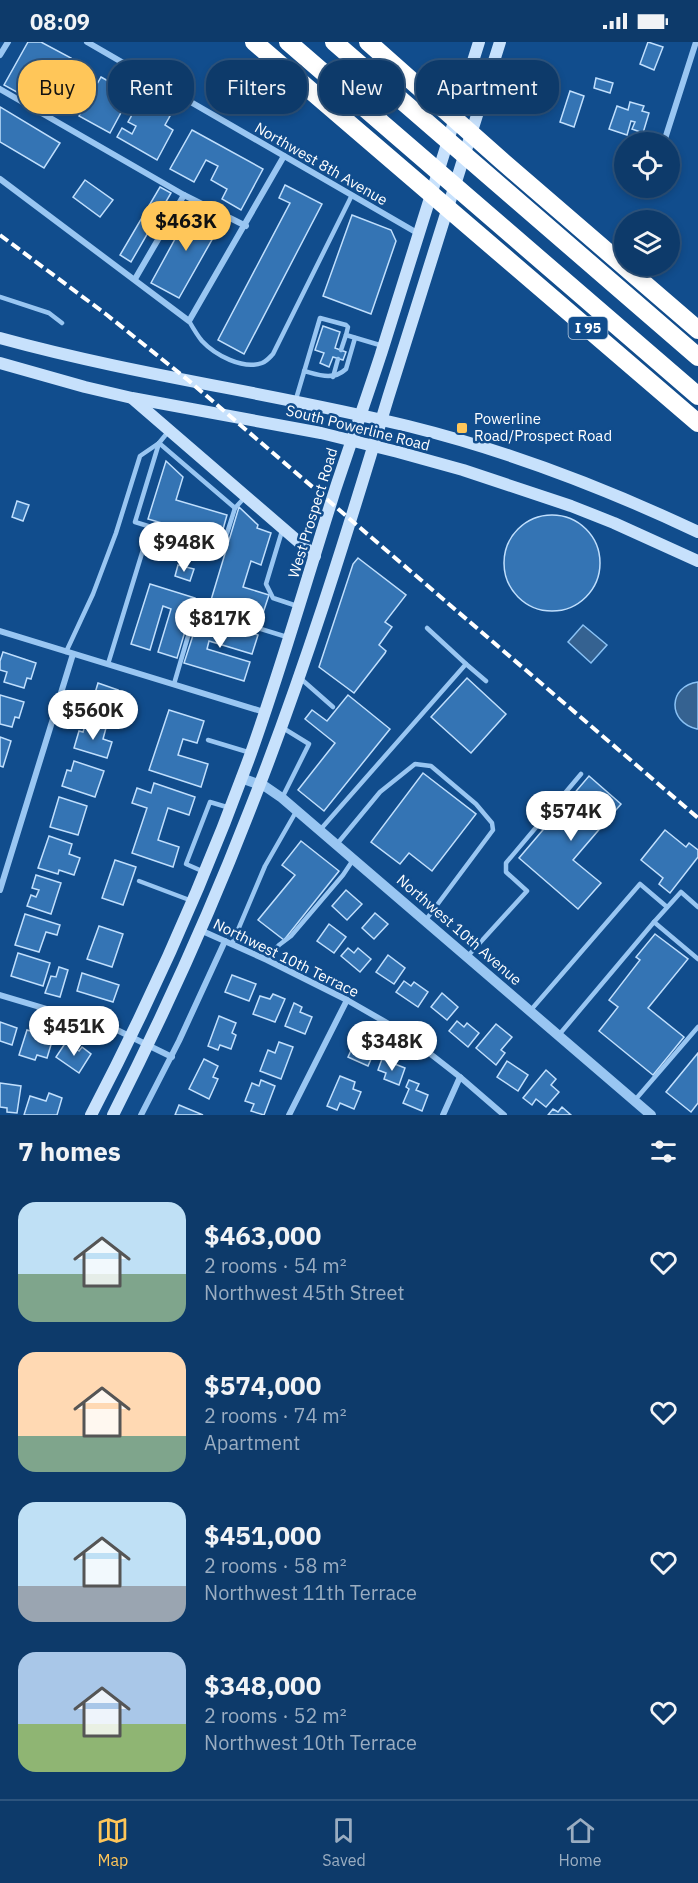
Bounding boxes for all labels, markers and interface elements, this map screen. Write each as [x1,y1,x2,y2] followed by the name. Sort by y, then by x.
[30,7,90,36] text: 08:09
[18,60,96,114] chip: Buy
[108,60,194,114] chip: Rent
[206,60,307,114] chip: Filters
[319,60,404,114] chip: New
[416,60,559,114] chip: Apartment
[251,118,391,209] street label: Northwest 8th Avenue
[614,132,680,276] map controls
[614,132,680,198] button: locate
[144,201,228,252] pin: $463K
[155,207,217,234] text: $463K
[614,210,680,276] button: layers
[568,317,608,339] road number: I 95
[284,400,432,455] street label: South Powerline Road
[474,409,612,445] place label: Powerline Road/Prospect Road
[455,421,469,435] marker: Powerline Road/Prospect Road
[284,445,341,580] street label: West Prospect Road
[142,522,226,573] pin: $948K
[153,528,215,555] text: $948K
[178,598,262,649] pin: $817K
[189,604,251,631] text: $817K
[51,690,135,741] pin: $560K
[62,696,124,723] text: $560K
[529,791,613,842] pin: $574K
[540,797,602,824] text: $574K
[393,870,526,989] street label: Northwest 10th Avenue
[210,914,362,1001] street label: Northwest 10th Terrace
[32,1006,116,1057] pin: $451K
[43,1012,105,1039] text: $451K
[350,1021,434,1072] pin: $348K
[361,1027,423,1054] text: $348K
[18,1134,121,1168] text: 7 homes
[647,1135,680,1168] icon: filters
[204,1218,321,1252] text: $463,000
[66,1226,138,1298] icon: home
[647,1246,680,1279] icon: heart
[204,1252,347,1279] text: 2 rooms · 54 m²
[204,1279,405,1306] text: Northwest 45th Street
[204,1368,321,1402] text: $574,000
[66,1376,138,1448] icon: home
[647,1396,680,1429] icon: heart
[204,1402,347,1429] text: 2 rooms · 74 m²
[204,1429,300,1456] text: Apartment
[204,1518,321,1552] text: $451,000
[66,1526,138,1598] icon: home
[647,1546,680,1579] icon: heart
[204,1552,347,1579] text: 2 rooms · 58 m²
[204,1579,417,1606] text: Northwest 11th Terrace
[204,1668,321,1702] text: $348,000
[66,1676,138,1748] icon: home
[647,1696,680,1729] icon: heart
[204,1702,347,1729] text: 2 rooms · 52 m²
[204,1729,417,1756] text: Northwest 10th Terrace
[96,1814,129,1870] tab: Map
[322,1814,366,1870] tab: Saved
[559,1814,602,1870] tab: Home

